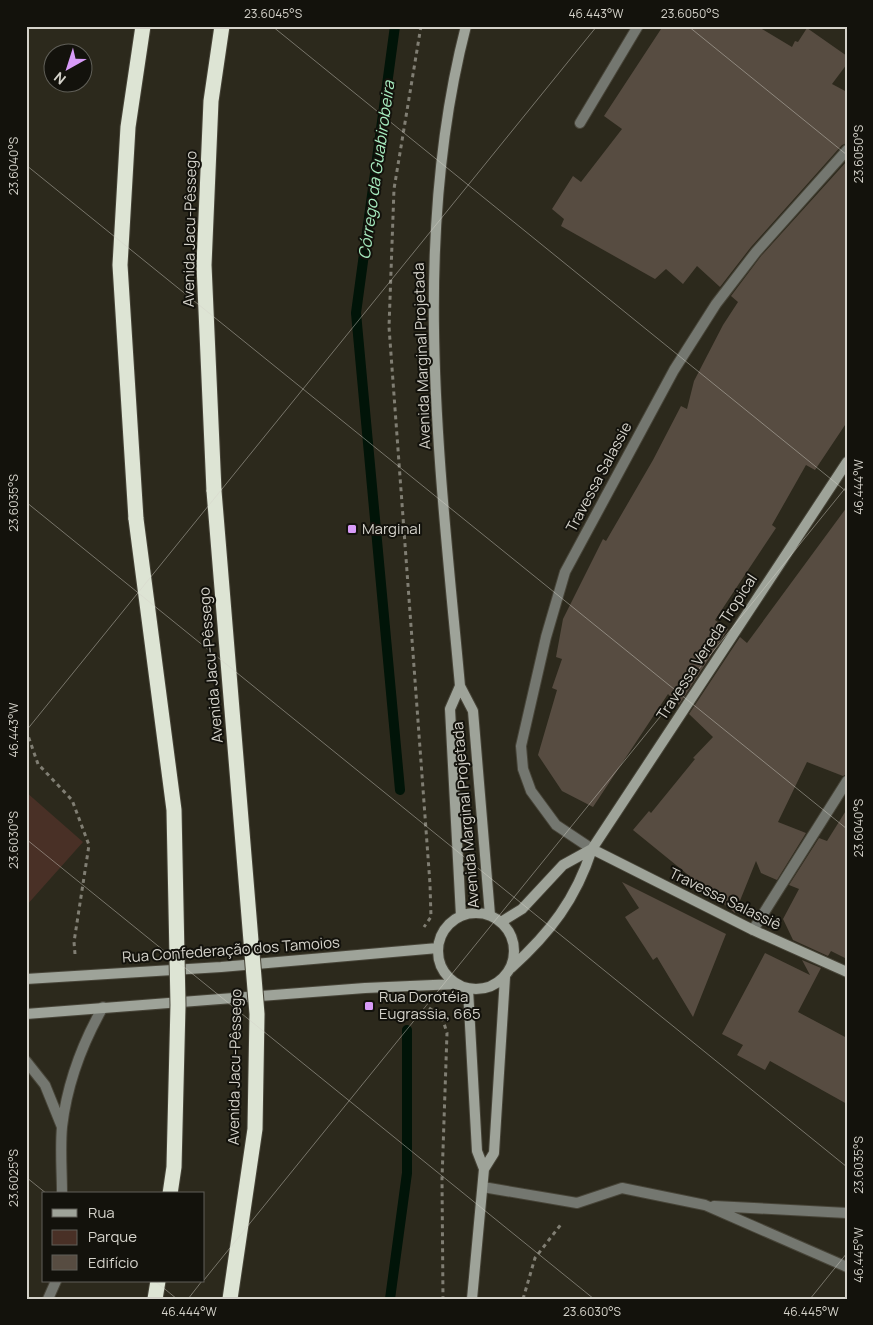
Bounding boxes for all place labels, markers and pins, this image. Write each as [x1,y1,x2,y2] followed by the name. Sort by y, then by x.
[362,518,421,539] place label: Marginal
[346,523,358,535] marker: Marginal
[379,986,481,1024] place label: Rua Dorotéia Eugrassia, 665
[363,1000,375,1012] marker: Rua Dorotéia Eugrassia, 665

